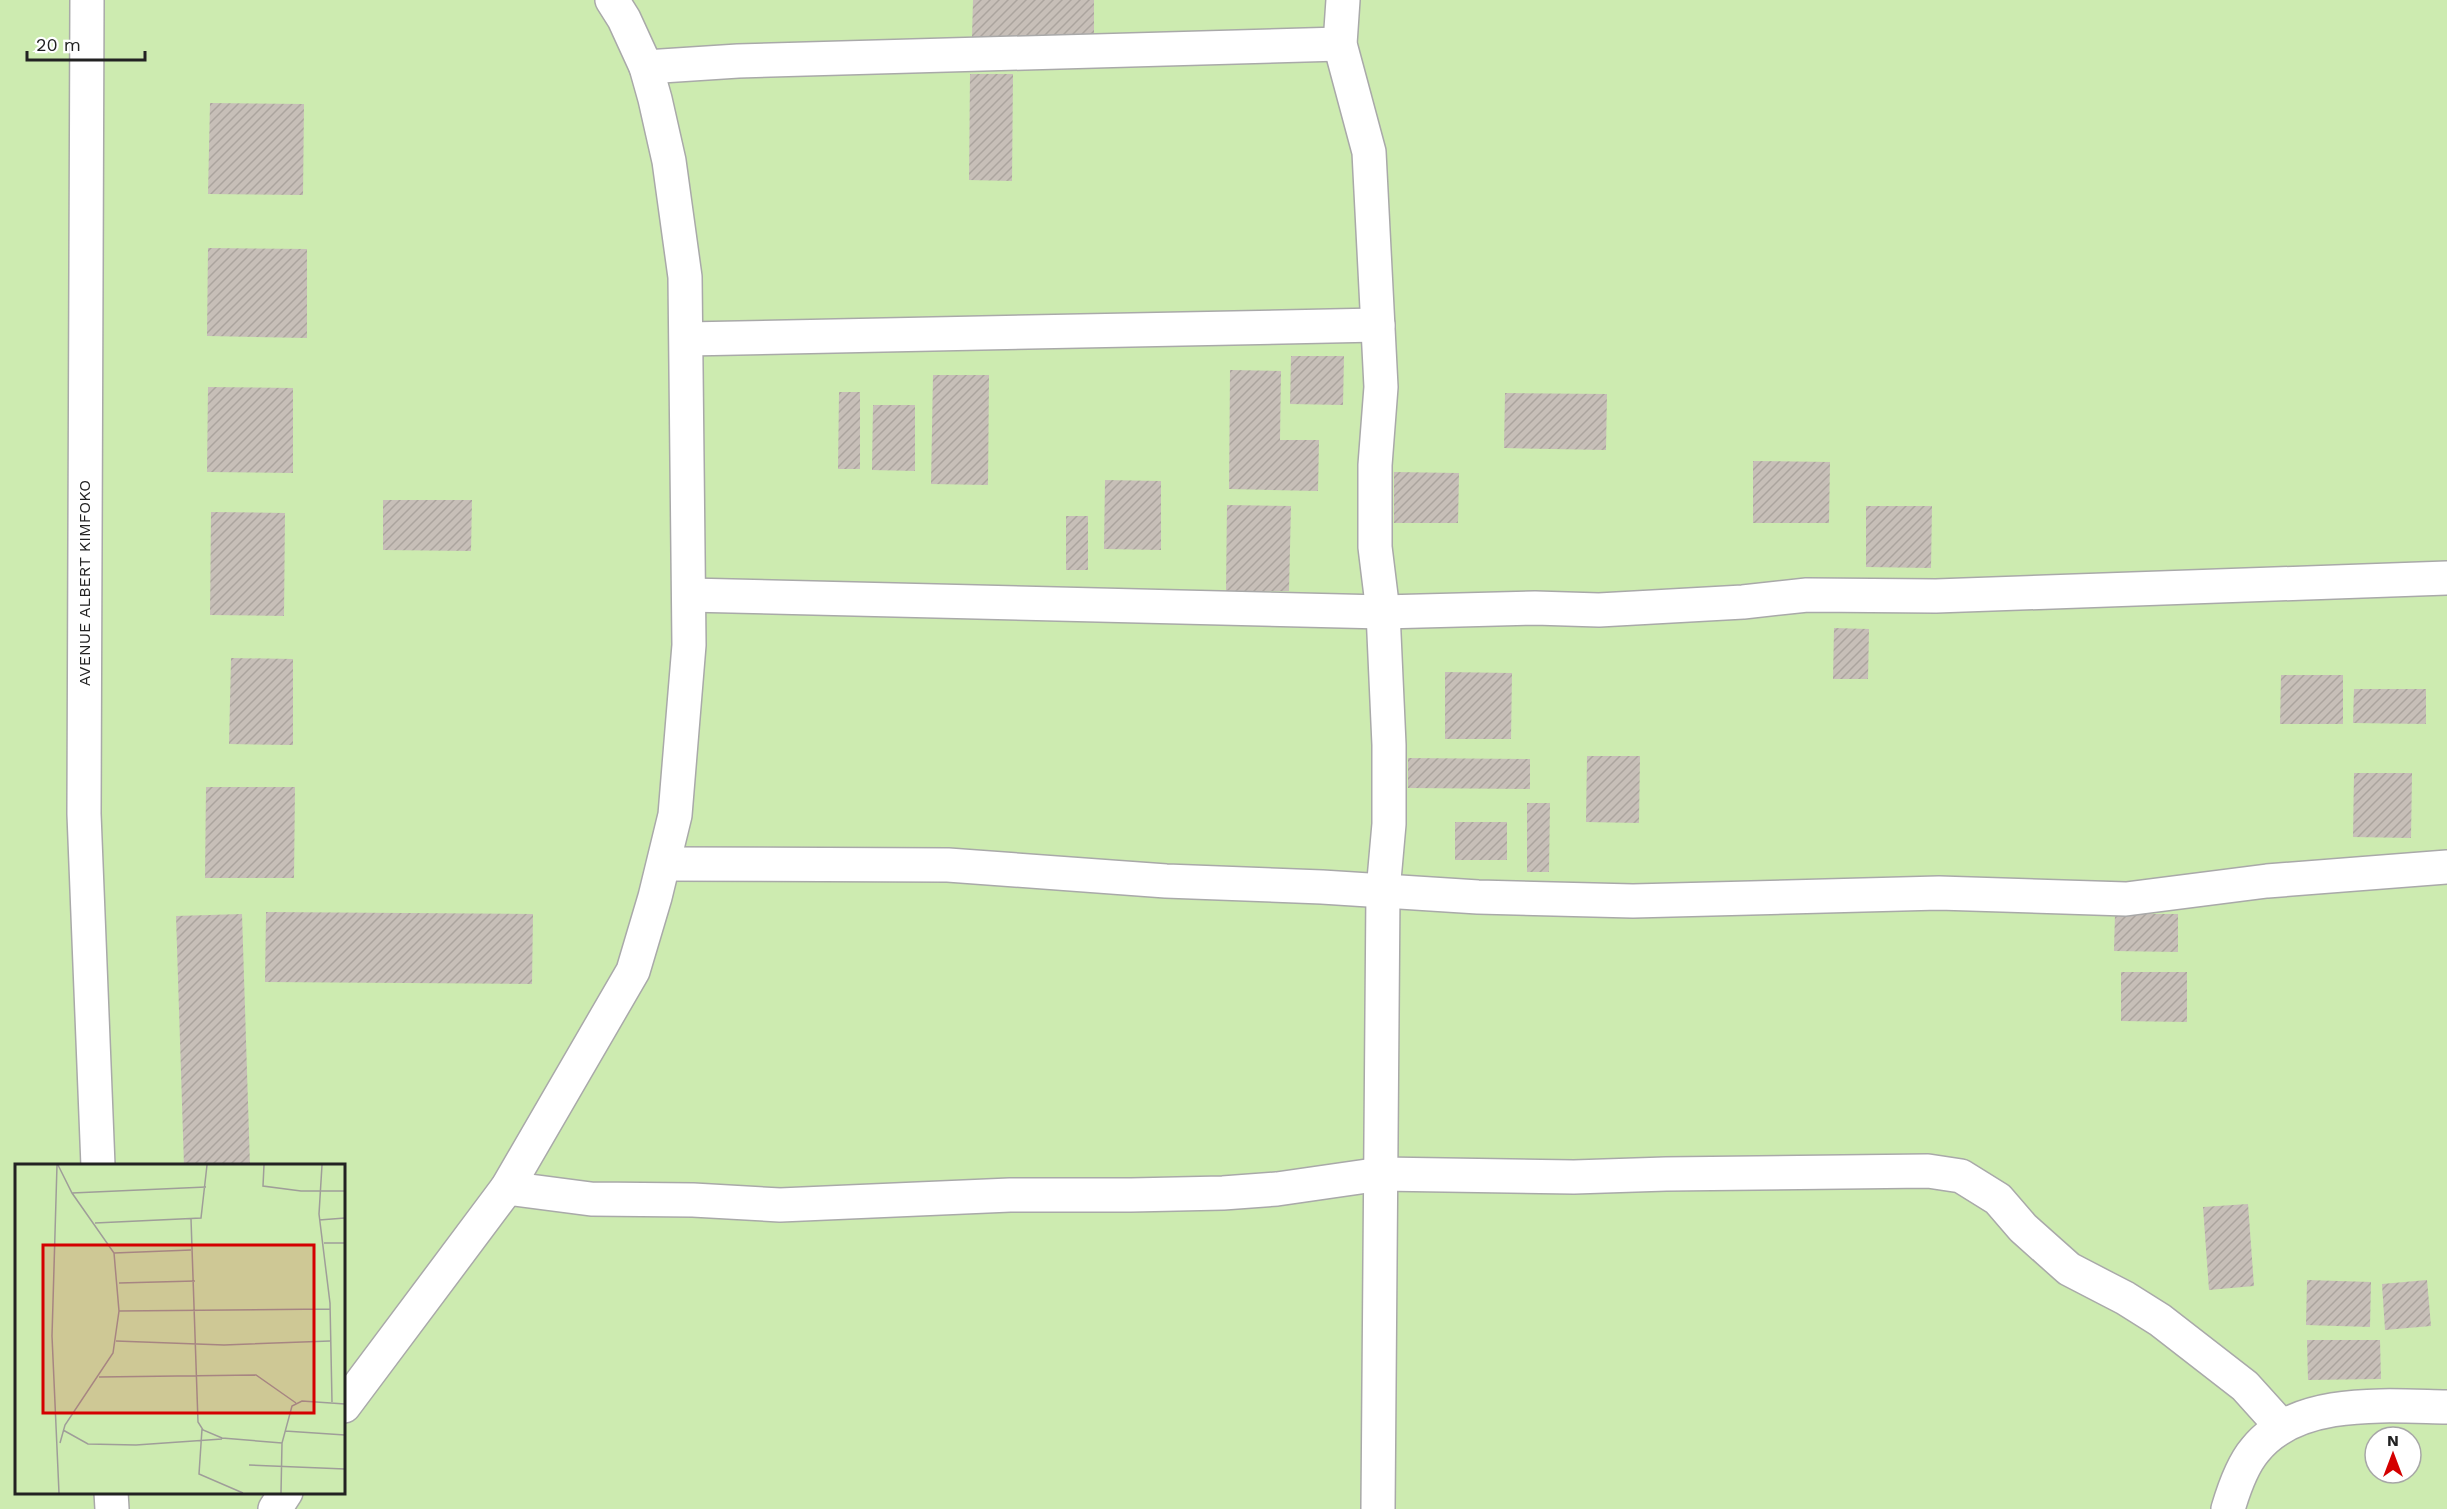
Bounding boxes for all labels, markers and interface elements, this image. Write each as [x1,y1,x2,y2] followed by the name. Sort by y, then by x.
[27,24,146,62] scale bar
[36,34,81,55] text: 20 m
[75,480,94,686] street label: AVENUE ALBERT KIMFOKO
[15,1164,345,1494] inset map
[2363,1425,2423,1485] north arrow
[2387,1431,2399,1450] text: N

